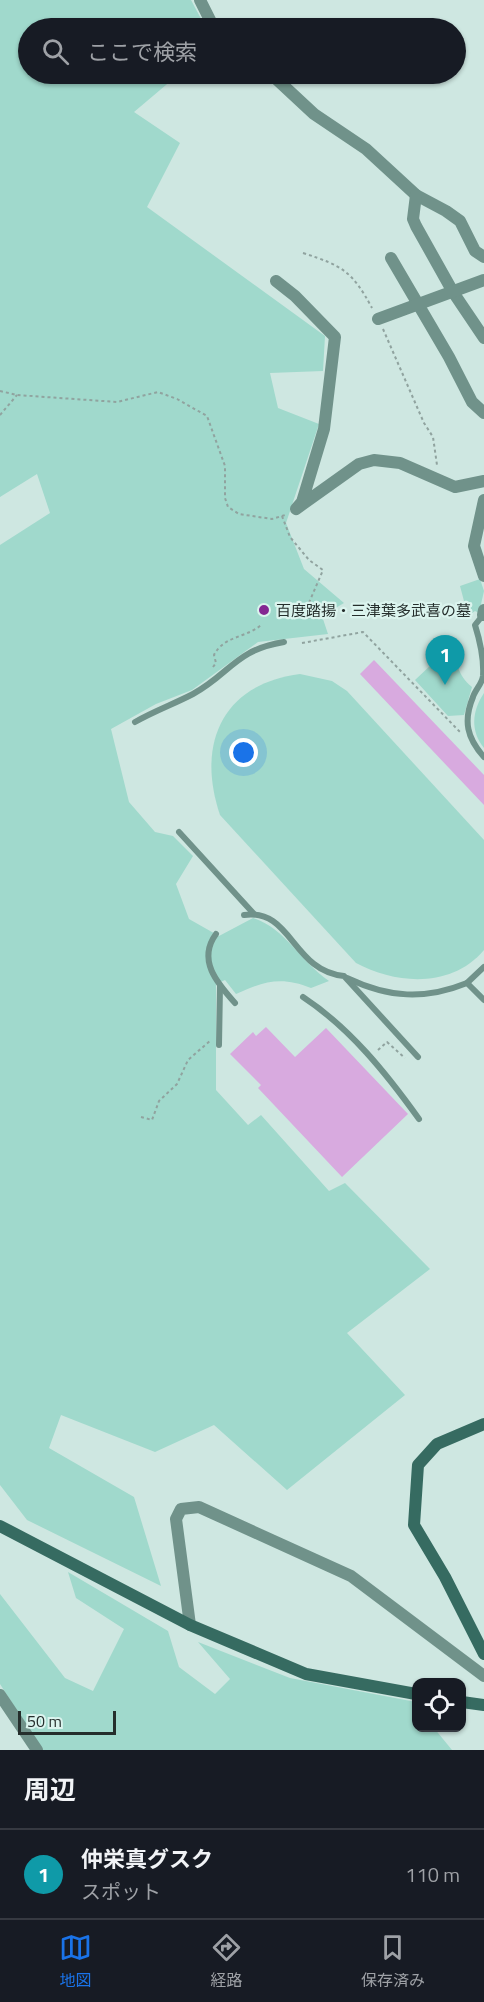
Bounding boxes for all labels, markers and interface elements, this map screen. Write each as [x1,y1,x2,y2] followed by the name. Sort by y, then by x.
[18,18,466,84] search box
[39,35,72,68] icon: search
[87,35,197,69] text: ここで検索
[276,599,471,622] place label: 百度踏揚・三津葉多武喜の墓
[257,603,271,617] marker: 百度踏揚・三津葉多武喜の墓
[426,636,464,685] pin: 1
[229,738,258,767] your location
[412,1678,466,1732] map controls
[412,1678,466,1732] button: locate
[18,1708,116,1736] scale bar
[27,1709,62,1733] text: 50 m
[24,1770,76,1809] text: 周辺
[81,1842,213,1876] text: 仲栄真グスク
[38,1859,49,1890] text: 1
[405,1859,460,1890] text: 110 m
[81,1876,161,1907] text: スポット
[59,1931,92,1992] tab: 地図
[210,1931,243,1992] tab: 経路
[361,1931,425,1992] tab: 保存済み

